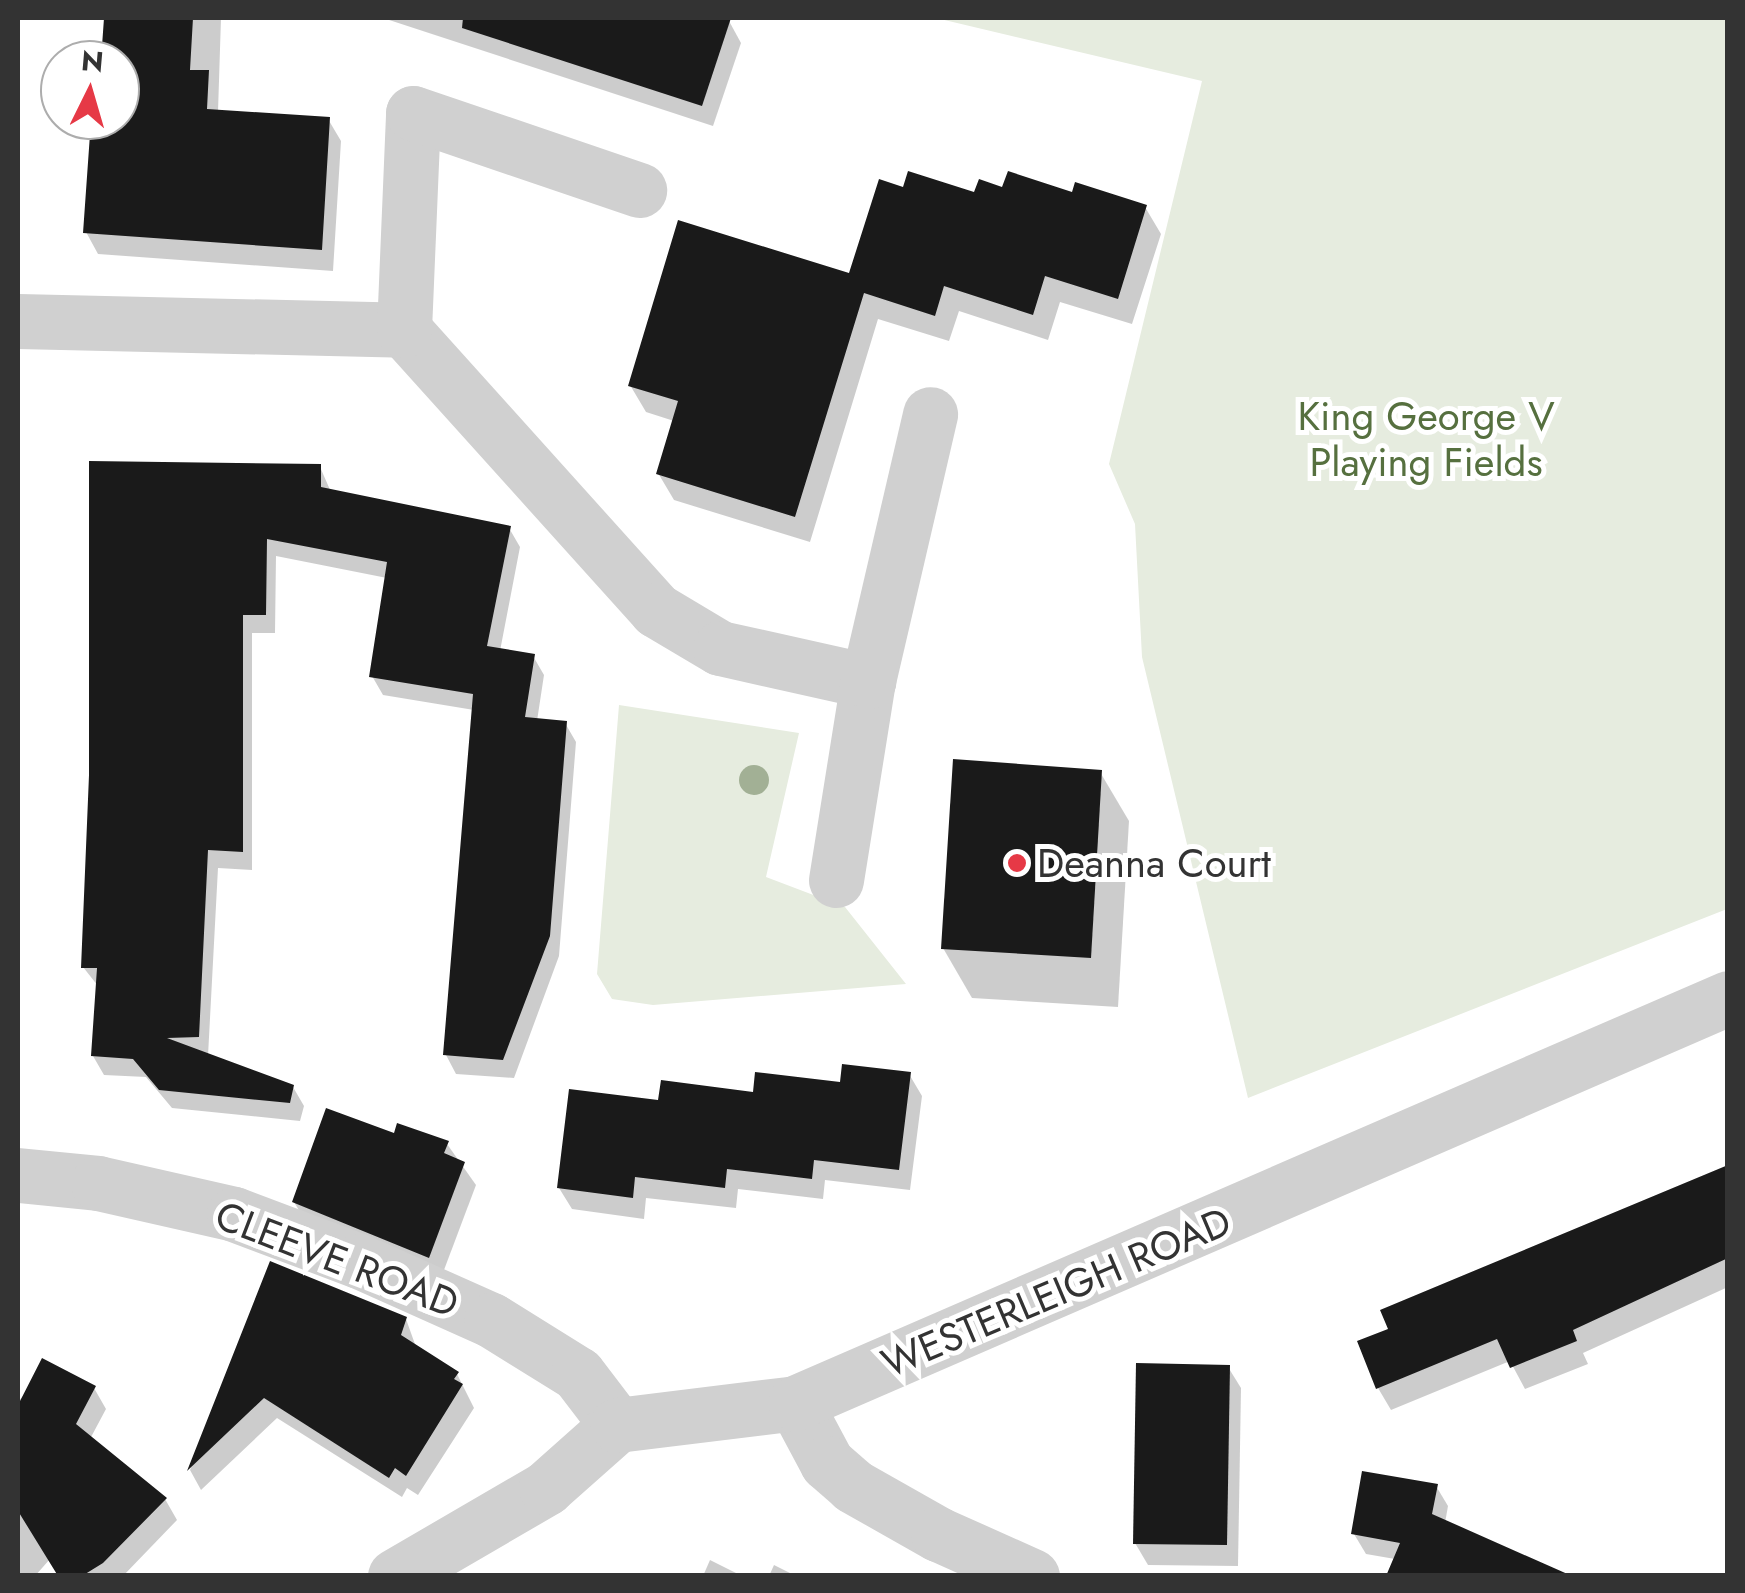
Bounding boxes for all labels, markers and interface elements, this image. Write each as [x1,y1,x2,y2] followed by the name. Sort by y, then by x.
[40,40,140,140] north arrow
[80,40,105,83] text: N
[1297,392,1555,486] park label: King George V Playing Fields
[1037,839,1271,887] place label: Deanna Court
[1006,852,1028,874] marker: Deanna Court
[209,1191,465,1327] street label: CLEEVE ROAD
[874,1197,1238,1387] street label: WESTERLEIGH ROAD

